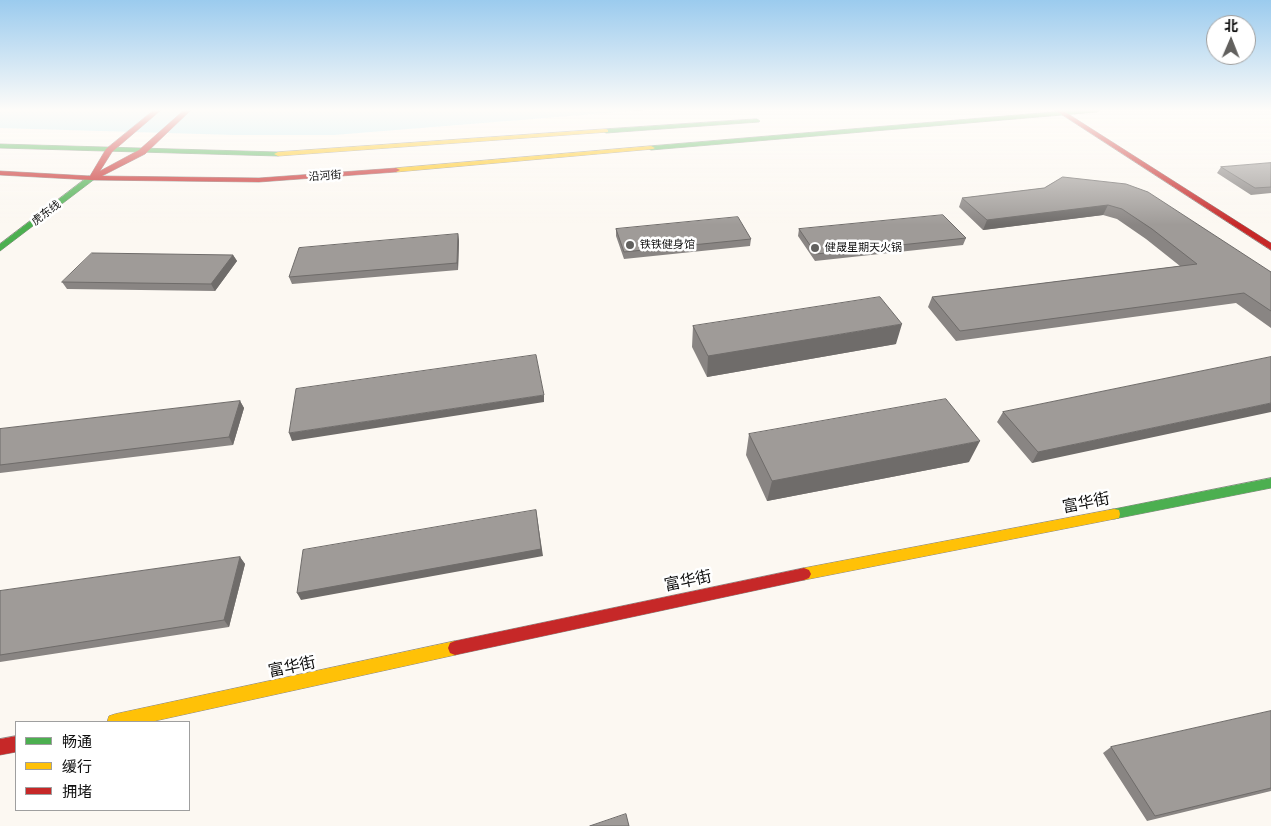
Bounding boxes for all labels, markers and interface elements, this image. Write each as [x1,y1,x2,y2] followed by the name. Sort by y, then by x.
[1206,15,1256,65] north arrow
[1224,16,1238,35] text: 北
[308,168,342,184] street label: 沿河街
[29,198,63,228] street label: 虎东线
[640,238,695,252] place label: 铁铁健身馆
[624,239,636,251] marker: 铁铁健身馆
[825,241,902,255] place label: 健晟星期天火锅
[809,242,821,254] marker: 健晟星期天火锅
[1061,489,1111,517] street label: 富华街
[663,567,713,595] street label: 富华街
[267,653,317,681] street label: 富华街
[15,721,190,811] legend
[62,731,92,751] text: 畅通
[62,756,92,776] text: 缓行
[62,781,92,801] text: 拥堵

